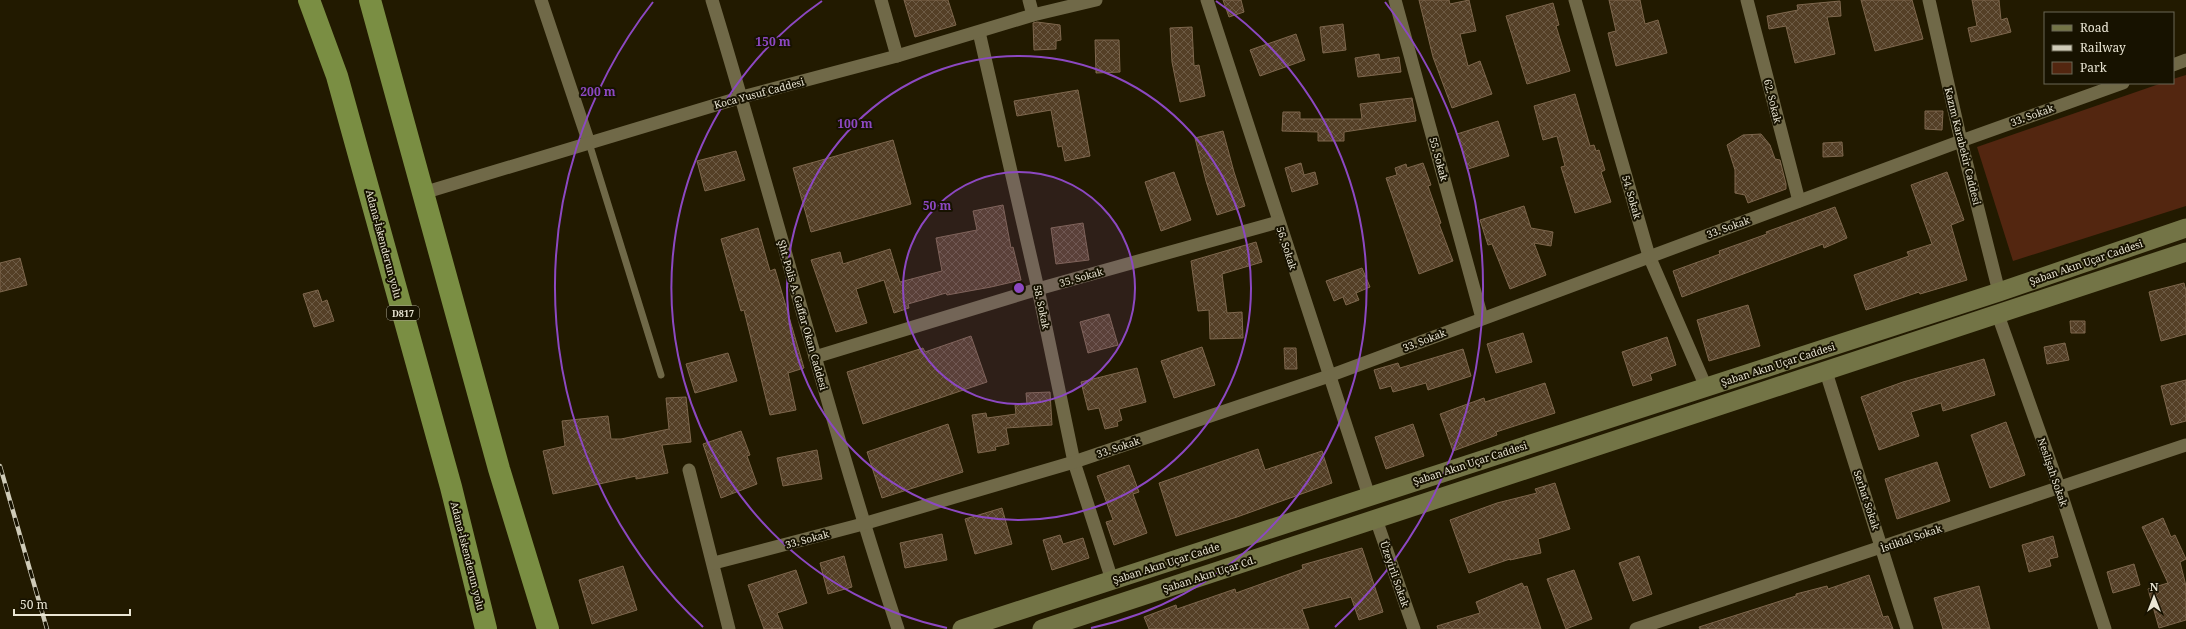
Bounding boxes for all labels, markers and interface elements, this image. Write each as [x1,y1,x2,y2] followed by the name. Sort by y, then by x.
[2044,12,2174,84] legend
[2080,19,2110,36] text: Road
[755,33,791,50] text: 150 m
[2080,39,2126,56] text: Railway
[2080,59,2108,76] text: Park
[712,74,806,112] street label: Koca Yusuf Caddesi
[1761,78,1785,125] street label: 62. Sokak
[580,83,616,100] text: 200 m
[1942,86,1985,207] street label: Kazım Karabekir Caddesi
[2009,101,2056,129] street label: 33. Sokak
[837,115,873,132] text: 100 m
[1426,136,1452,183] street label: 55. Sokak
[1619,174,1645,221] street label: 54. Sokak
[363,188,405,300] street label: Adana-İskenderun yolu
[923,197,951,214] text: 50 m
[1705,213,1752,241] street label: 33. Sokak
[1273,225,1301,272] street label: 56. Sokak
[2027,236,2145,288] street label: Şaban Akın Uçar Caddesi
[775,238,831,392] street label: Şht. Polis A. Gaffar Okan Caddesi
[1058,264,1105,290] street label: 35. Sokak
[1012,281,1026,295] centre of rings
[1030,284,1054,331] street label: 58. Sokak
[387,306,419,320] road number: D817
[1401,325,1448,355] street label: 33. Sokak
[1719,339,1838,389] street label: Şaban Akın Uçar Caddesi
[1095,433,1142,461] street label: 33. Sokak
[2035,436,2071,508] street label: Neslişah Sokak
[1411,438,1530,488] street label: Şaban Akın Uçar Caddesi
[1851,468,1883,532] street label: Serhat Sokak
[448,500,488,613] street label: Adana-İskenderun yolu
[1879,521,1944,555] street label: İstiklal Sokak
[784,526,831,552] street label: 33. Sokak
[1111,539,1221,587] street label: Şaban Akın Uçar Cadde
[1377,539,1413,609] street label: Üzeyirli Sokak
[1161,552,1257,596] street label: Şaban Akın Uçar Cd.
[2134,577,2174,617] north arrow
[2150,579,2159,594] text: N
[14,591,130,617] scale bar
[20,596,48,613] text: 50 m

